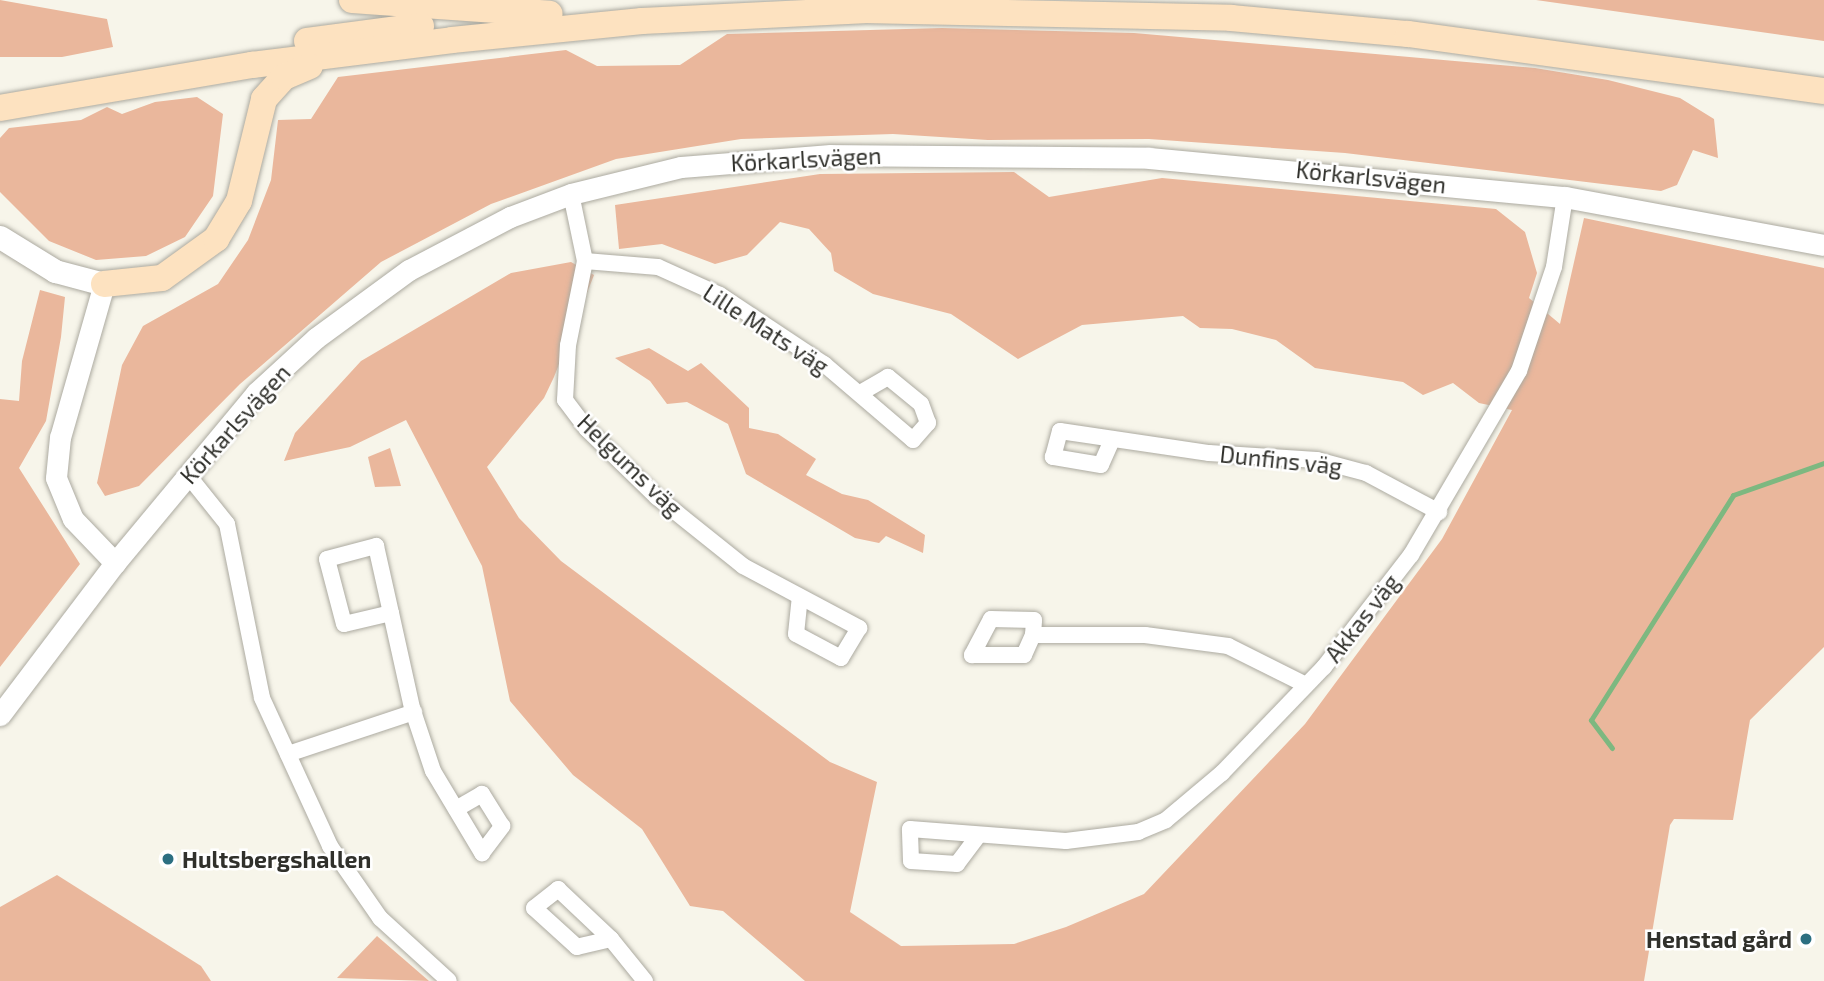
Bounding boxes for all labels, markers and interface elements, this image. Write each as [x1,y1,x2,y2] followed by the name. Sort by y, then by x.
[730,141,882,177] street label: Körkarlsvägen
[1295,155,1447,199] street label: Körkarlsvägen
[698,278,834,380] street label: Lille Mats väg
[174,359,296,489] street label: Körkarlsvägen
[572,408,688,522] street label: Helgums väg
[1218,440,1344,480] street label: Dunfins väg
[1319,568,1405,668] street label: Akkas väg
[182,845,371,873] place label: Hultsbergshallen
[160,851,176,867] marker: Hultsbergshallen
[1646,925,1792,953] place label: Henstad gård
[1798,931,1814,947] marker: Henstad gård

